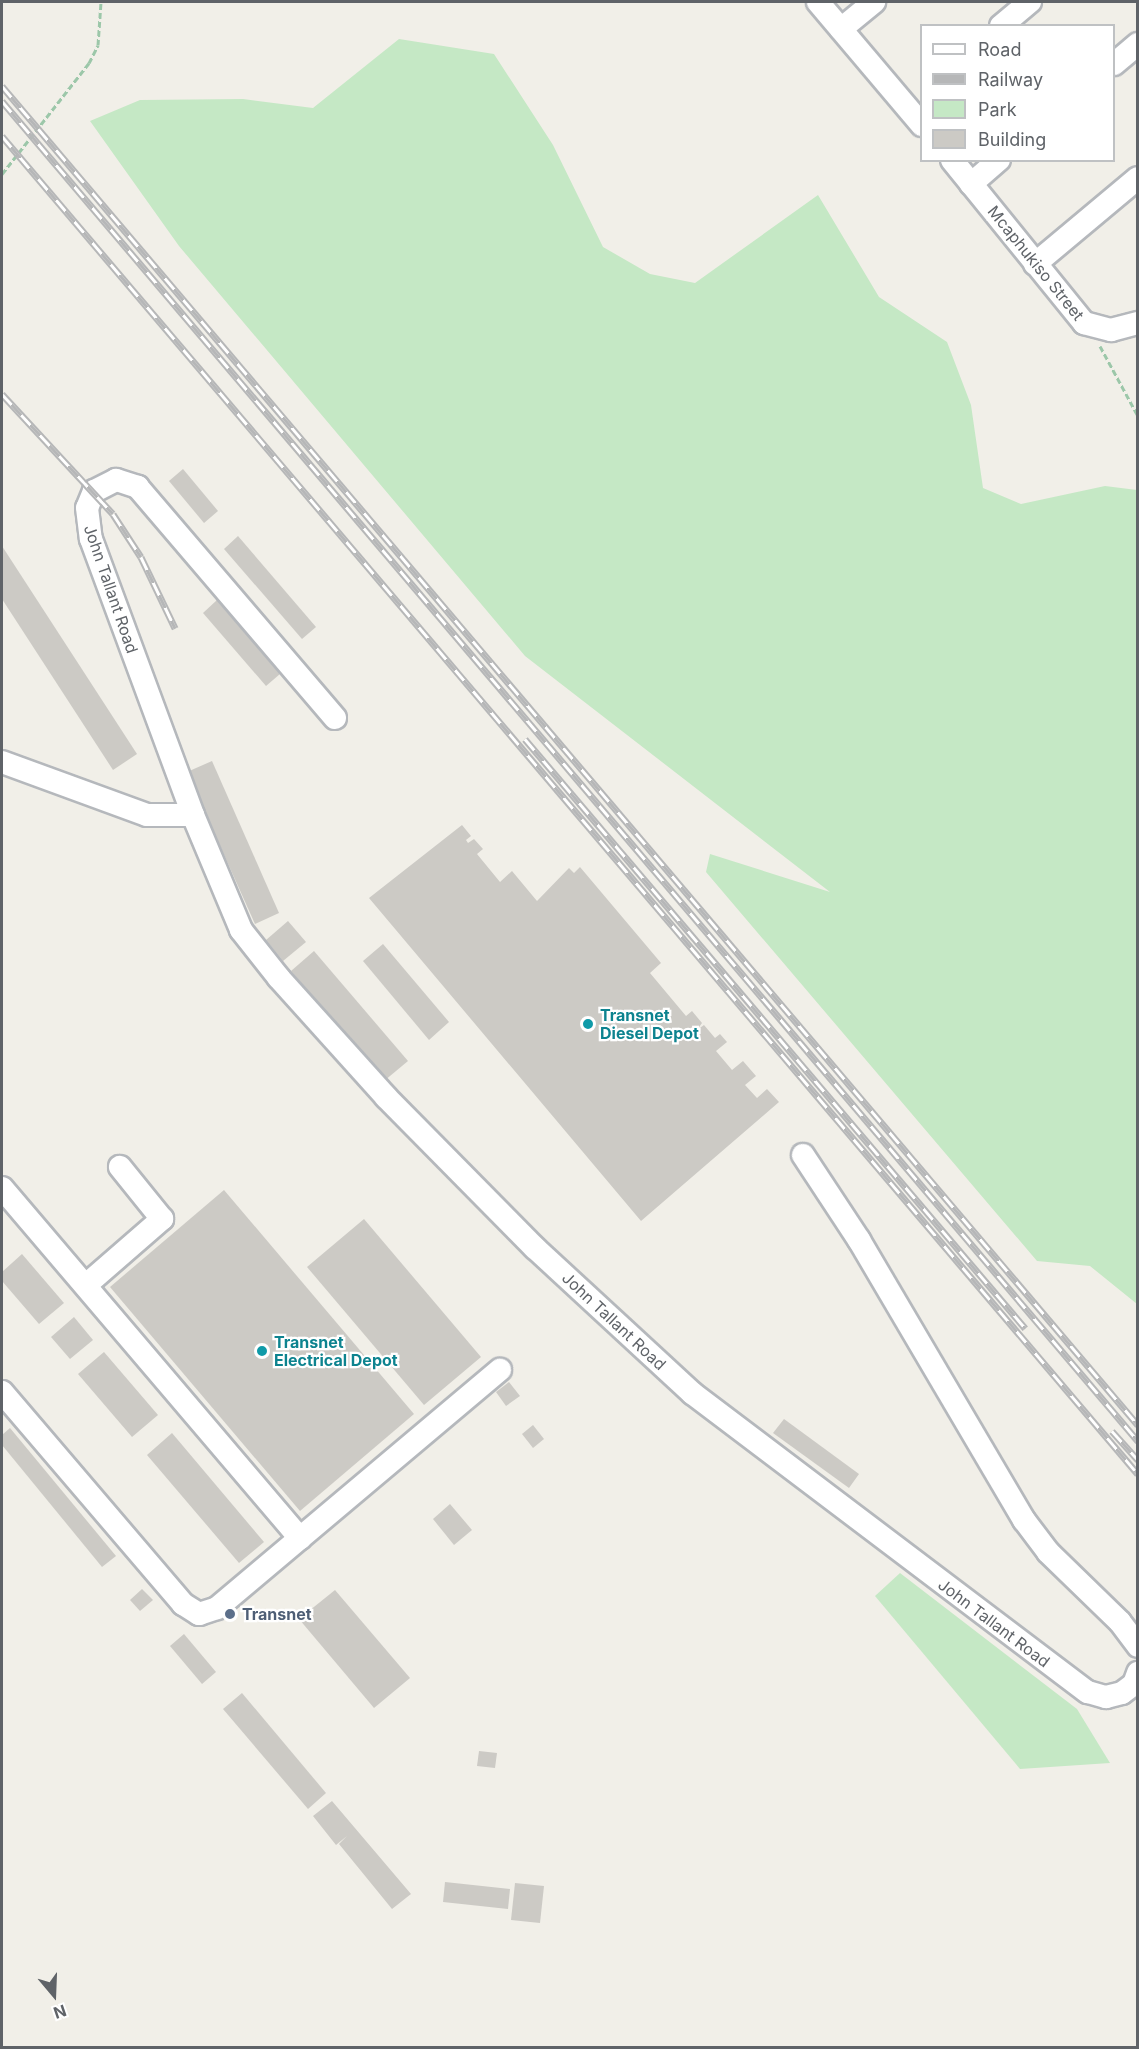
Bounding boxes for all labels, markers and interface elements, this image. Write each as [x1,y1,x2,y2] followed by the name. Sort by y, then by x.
[920,24,1115,162] legend
[978,39,1021,60] text: Road
[978,69,1043,90] text: Railway
[978,99,1017,120] text: Park
[978,129,1046,150] text: Building
[984,202,1088,324] street label: Mcaphukiso Street
[80,522,142,656] street label: John Tallant Road
[600,1005,699,1043] place label: Transnet Diesel Depot
[581,1017,595,1031] marker: Transnet Diesel Depot
[558,1268,670,1374] street label: John Tallant Road
[274,1332,398,1370] place label: Transnet Electrical Depot
[255,1344,269,1358] marker: Transnet Electrical Depot
[934,1575,1054,1671] street label: John Tallant Road
[242,1604,312,1624] place label: Transnet
[223,1607,237,1621] marker: Transnet
[24,1965,84,2025] north arrow
[51,2001,69,2023] text: N

